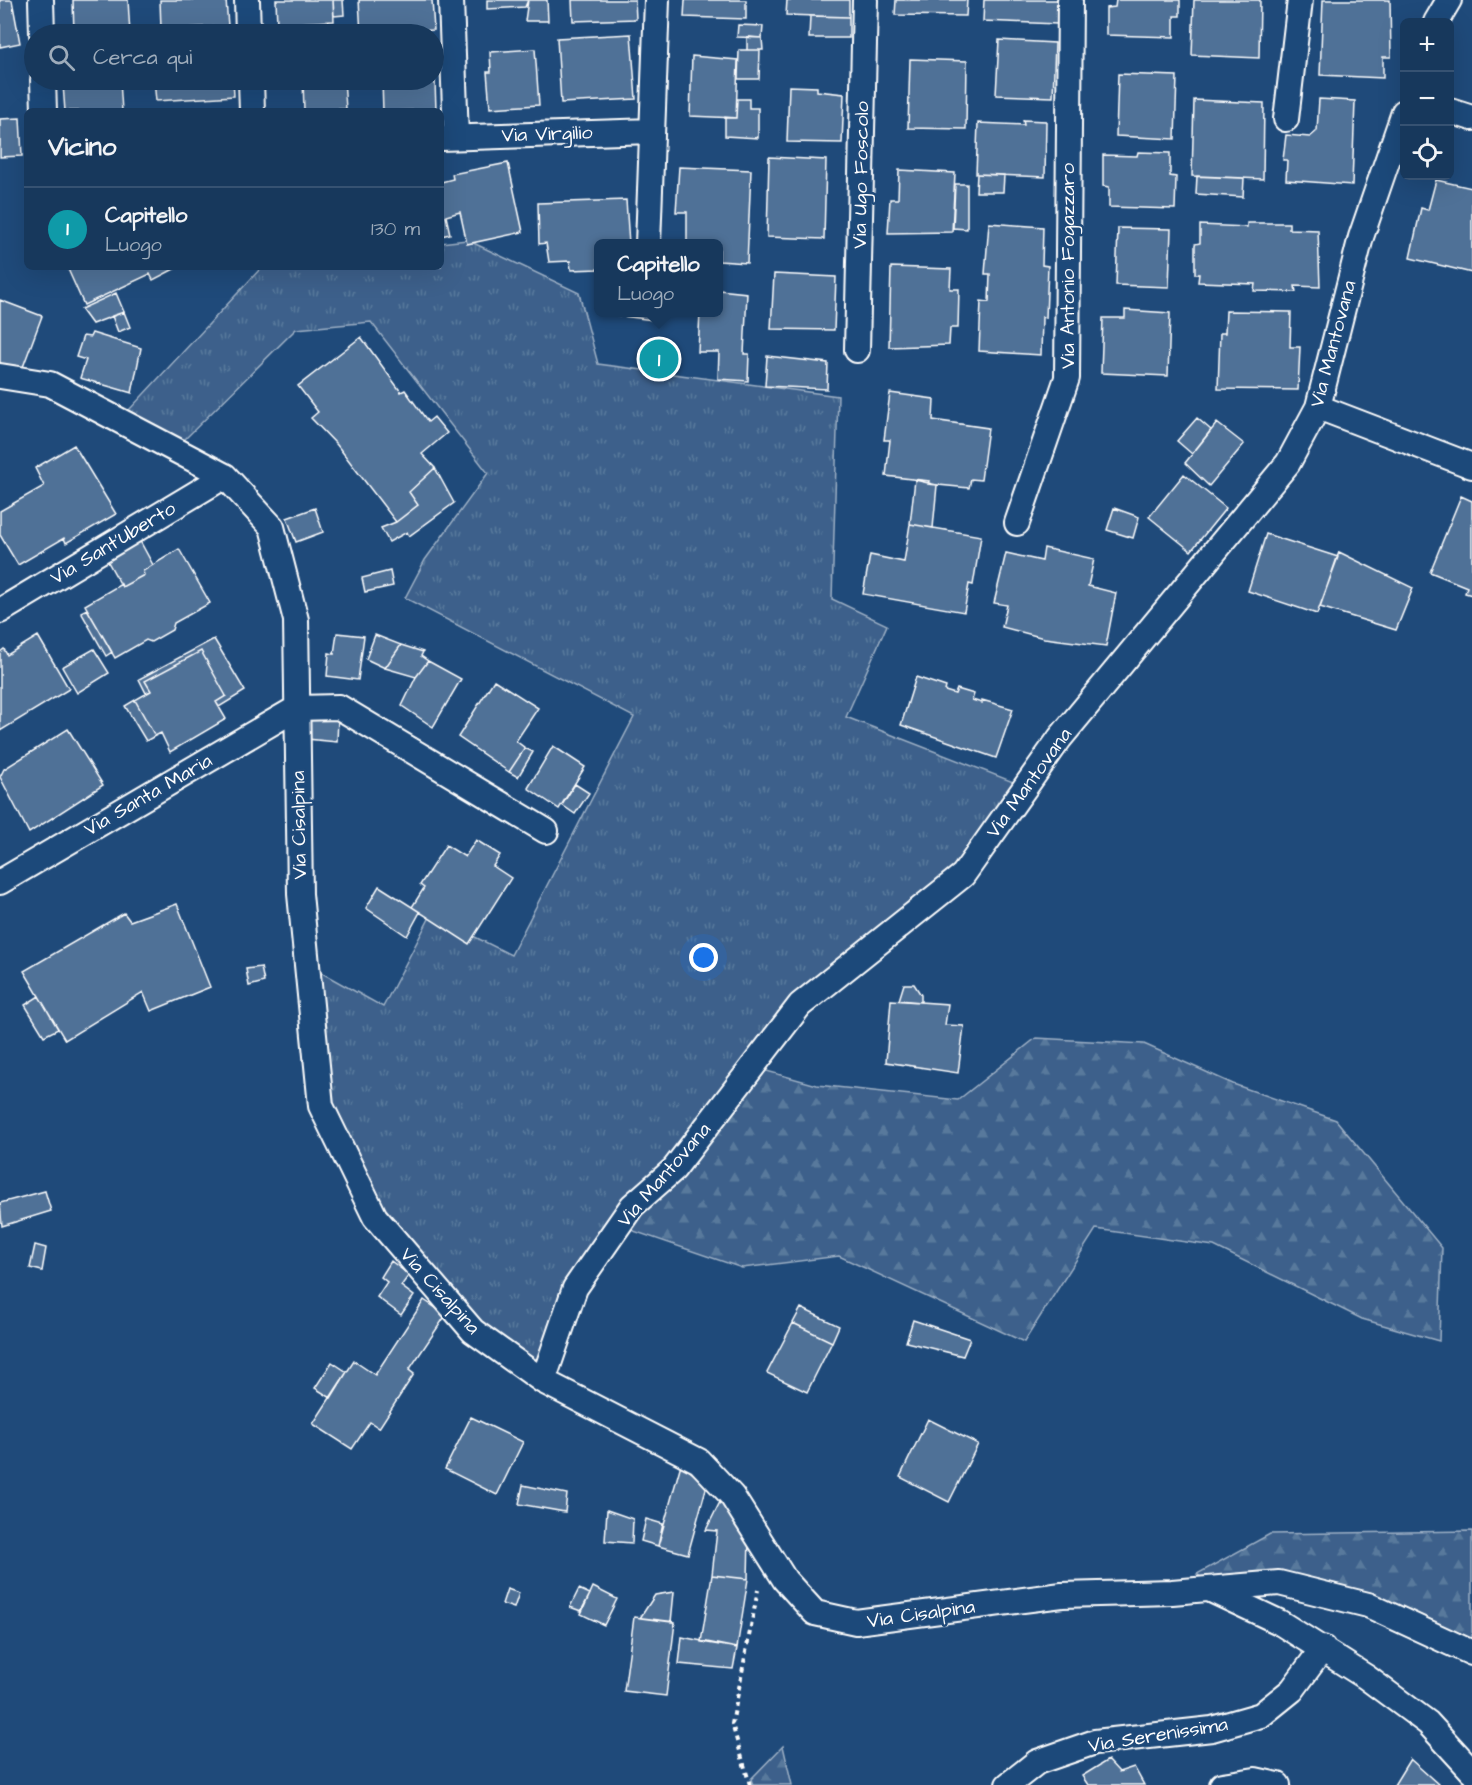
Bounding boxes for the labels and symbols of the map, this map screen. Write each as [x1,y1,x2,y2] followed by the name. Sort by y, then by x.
[846,101,877,249] street label: Via Ugo Foscolo
[501,118,593,151] street label: Via Virgilio
[1054,163,1083,369] street label: Via Antonio Fogazzaro
[1303,277,1363,411] street label: Via Mantovana
[640,336,678,382] pin: 1
[45,494,181,592] street label: Via Sant'Uberto
[979,722,1079,844] street label: Via Mantovana
[79,747,217,843] street label: Via Santa Maria
[284,770,314,880] street label: Via Cisalpina
[689,943,718,972] your location
[611,1117,717,1233] street label: Via Mantovana
[393,1241,487,1341] street label: Via Cisalpina
[865,1593,977,1635] street label: Via Cisalpina
[1086,1710,1230,1760] street label: Via Serenissima

